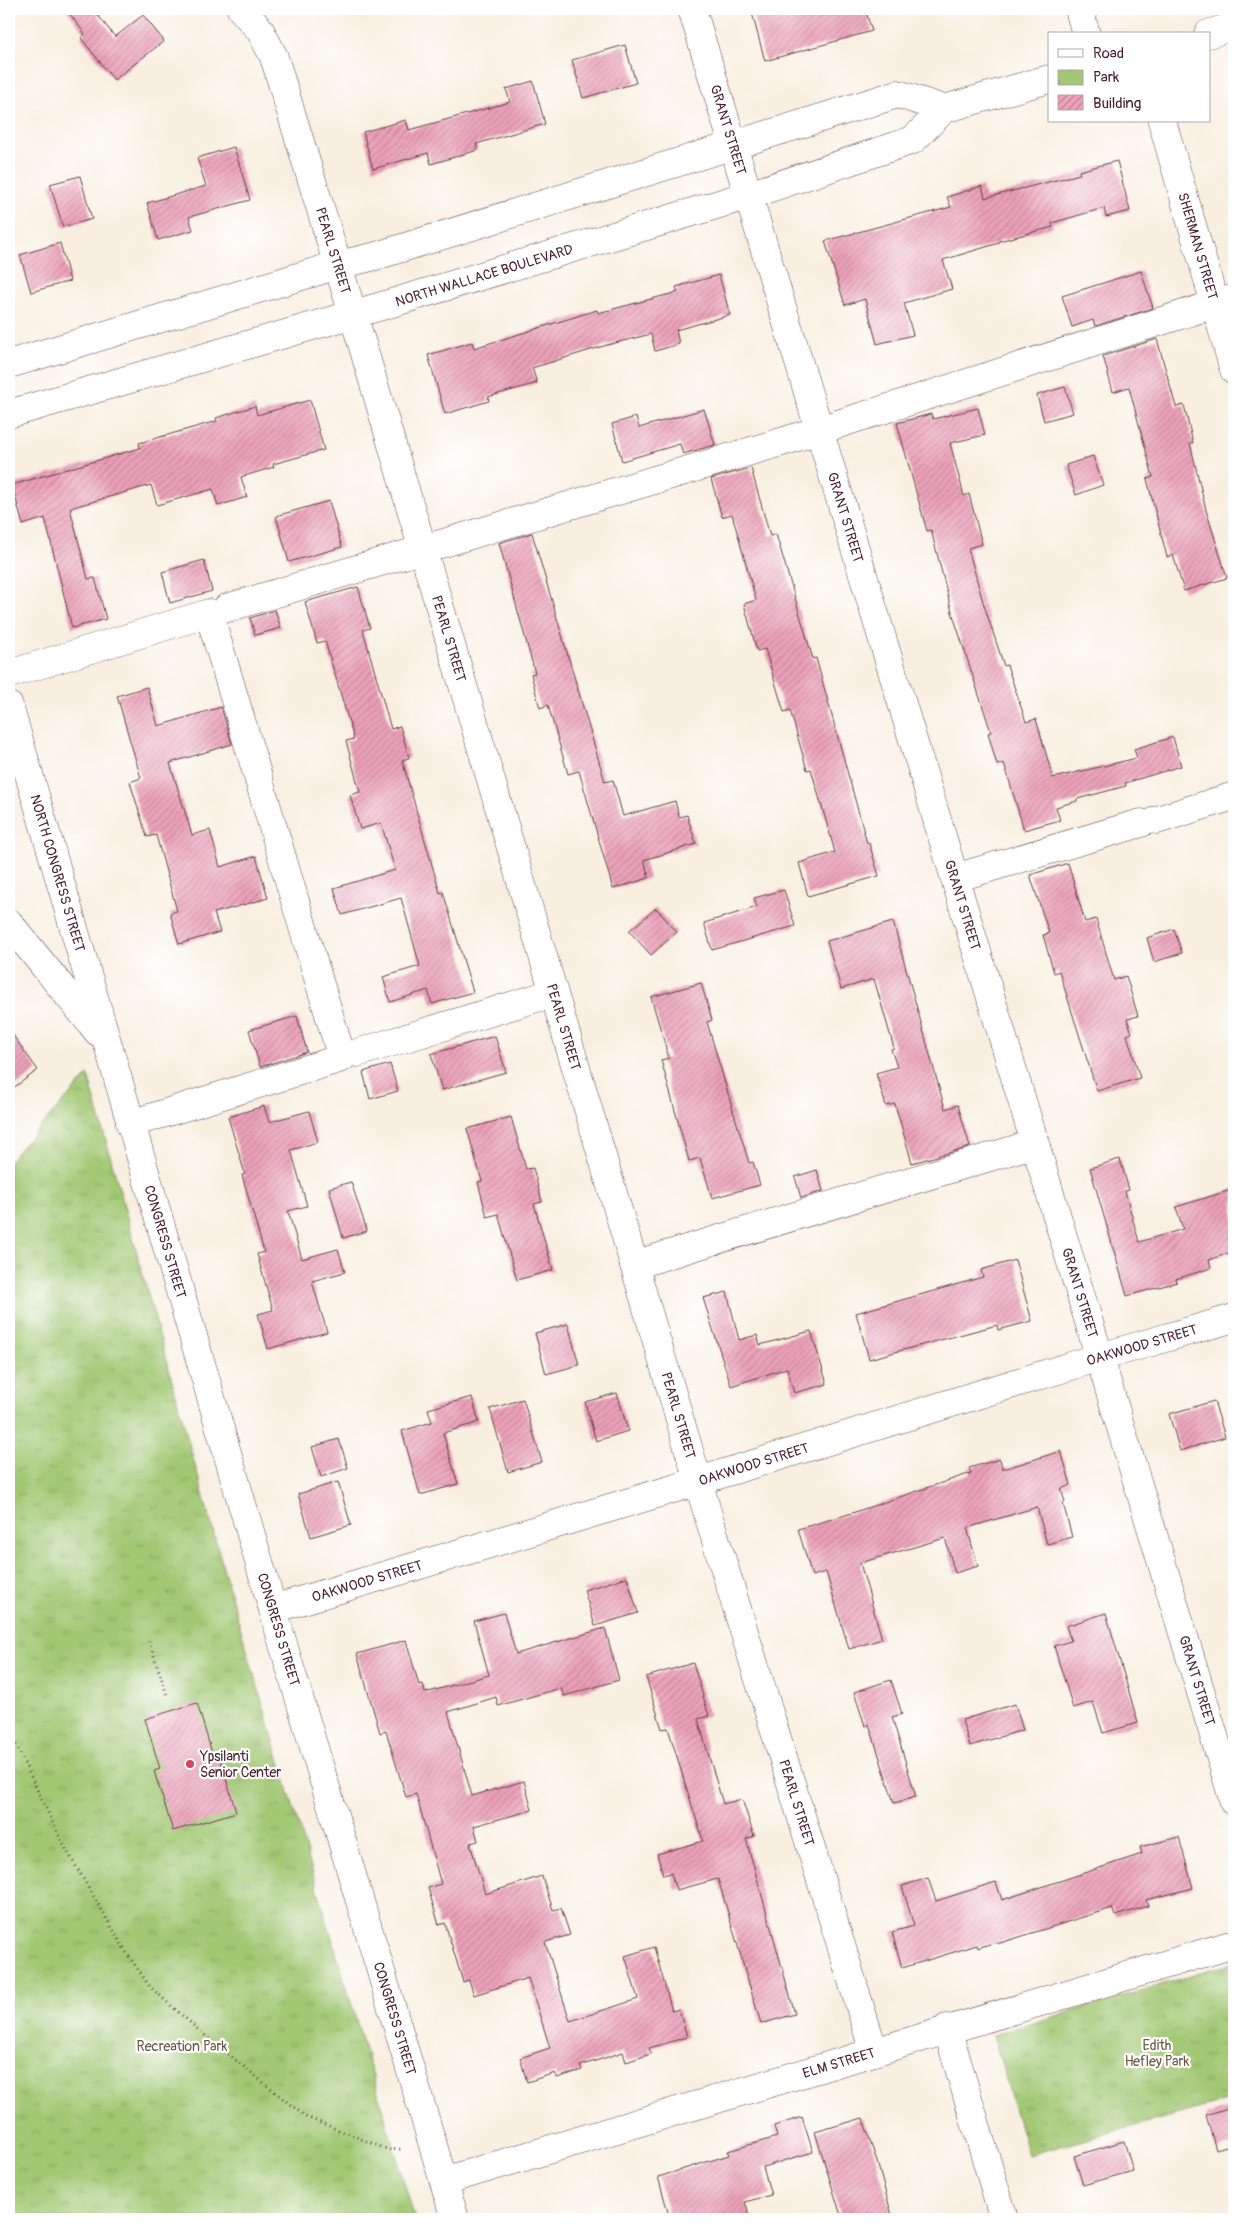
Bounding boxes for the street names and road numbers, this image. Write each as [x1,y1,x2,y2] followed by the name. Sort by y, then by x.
[706,83,750,177] street label: GRANT STREET
[1174,191,1221,302] street label: SHERMAN STREET
[312,205,354,296] street label: PEARL STREET
[393,241,575,311] street label: NORTH WALLACE BOULEVARD
[824,470,867,565] street label: GRANT STREET
[428,593,470,684] street label: PEARL STREET
[26,793,88,954] street label: NORTH CONGRESS STREET
[941,858,984,952] street label: GRANT STREET
[543,982,584,1073] street label: PEARL STREET
[140,1183,190,1300] street label: CONGRESS STREET
[1058,1246,1101,1340] street label: GRANT STREET
[1084,1321,1199,1370] street label: OAKWOOD STREET
[657,1370,699,1461] street label: PEARL STREET
[697,1439,811,1489] street label: OAKWOOD STREET
[310,1557,424,1606] street label: OAKWOOD STREET
[254,1571,303,1688] street label: CONGRESS STREET
[1175,1633,1218,1728] street label: GRANT STREET
[775,1757,818,1848] street label: PEARL STREET
[370,1960,419,2077] street label: CONGRESS STREET
[801,2044,877,2082] street label: ELM STREET

